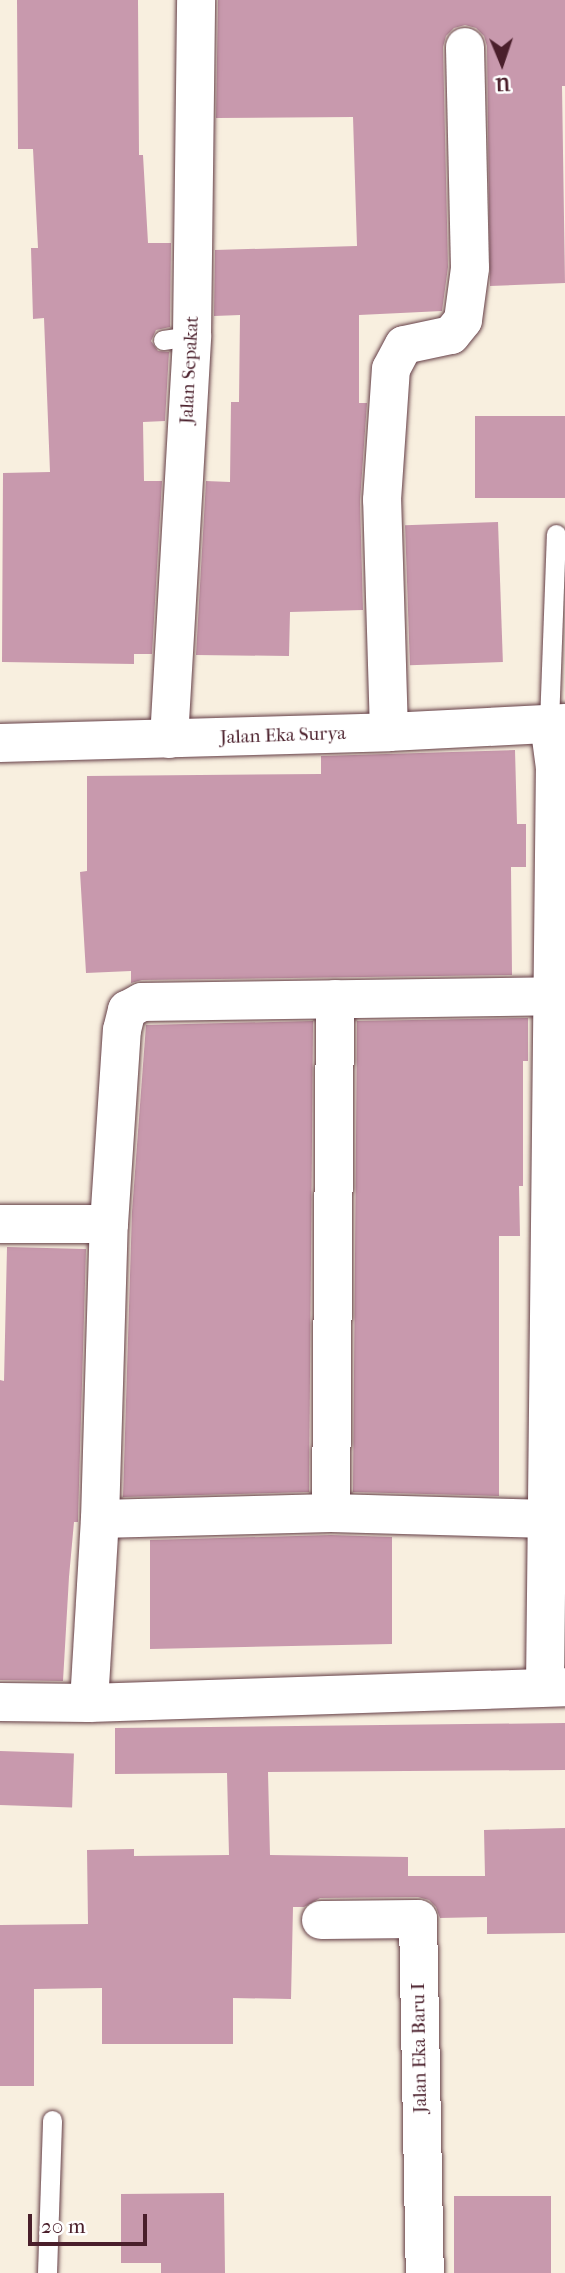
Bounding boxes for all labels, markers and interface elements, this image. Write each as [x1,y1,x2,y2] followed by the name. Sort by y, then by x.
[467,28,537,98] north arrow
[495,73,511,95] text: U
[176,315,204,425] street label: Jalan Sepakat
[220,722,346,750] street label: Jalan Eka Surya
[407,1983,433,2113] street label: Jalan Eka Baru I
[32,2200,150,2244] scale bar
[41,2214,85,2238] text: 20 m

